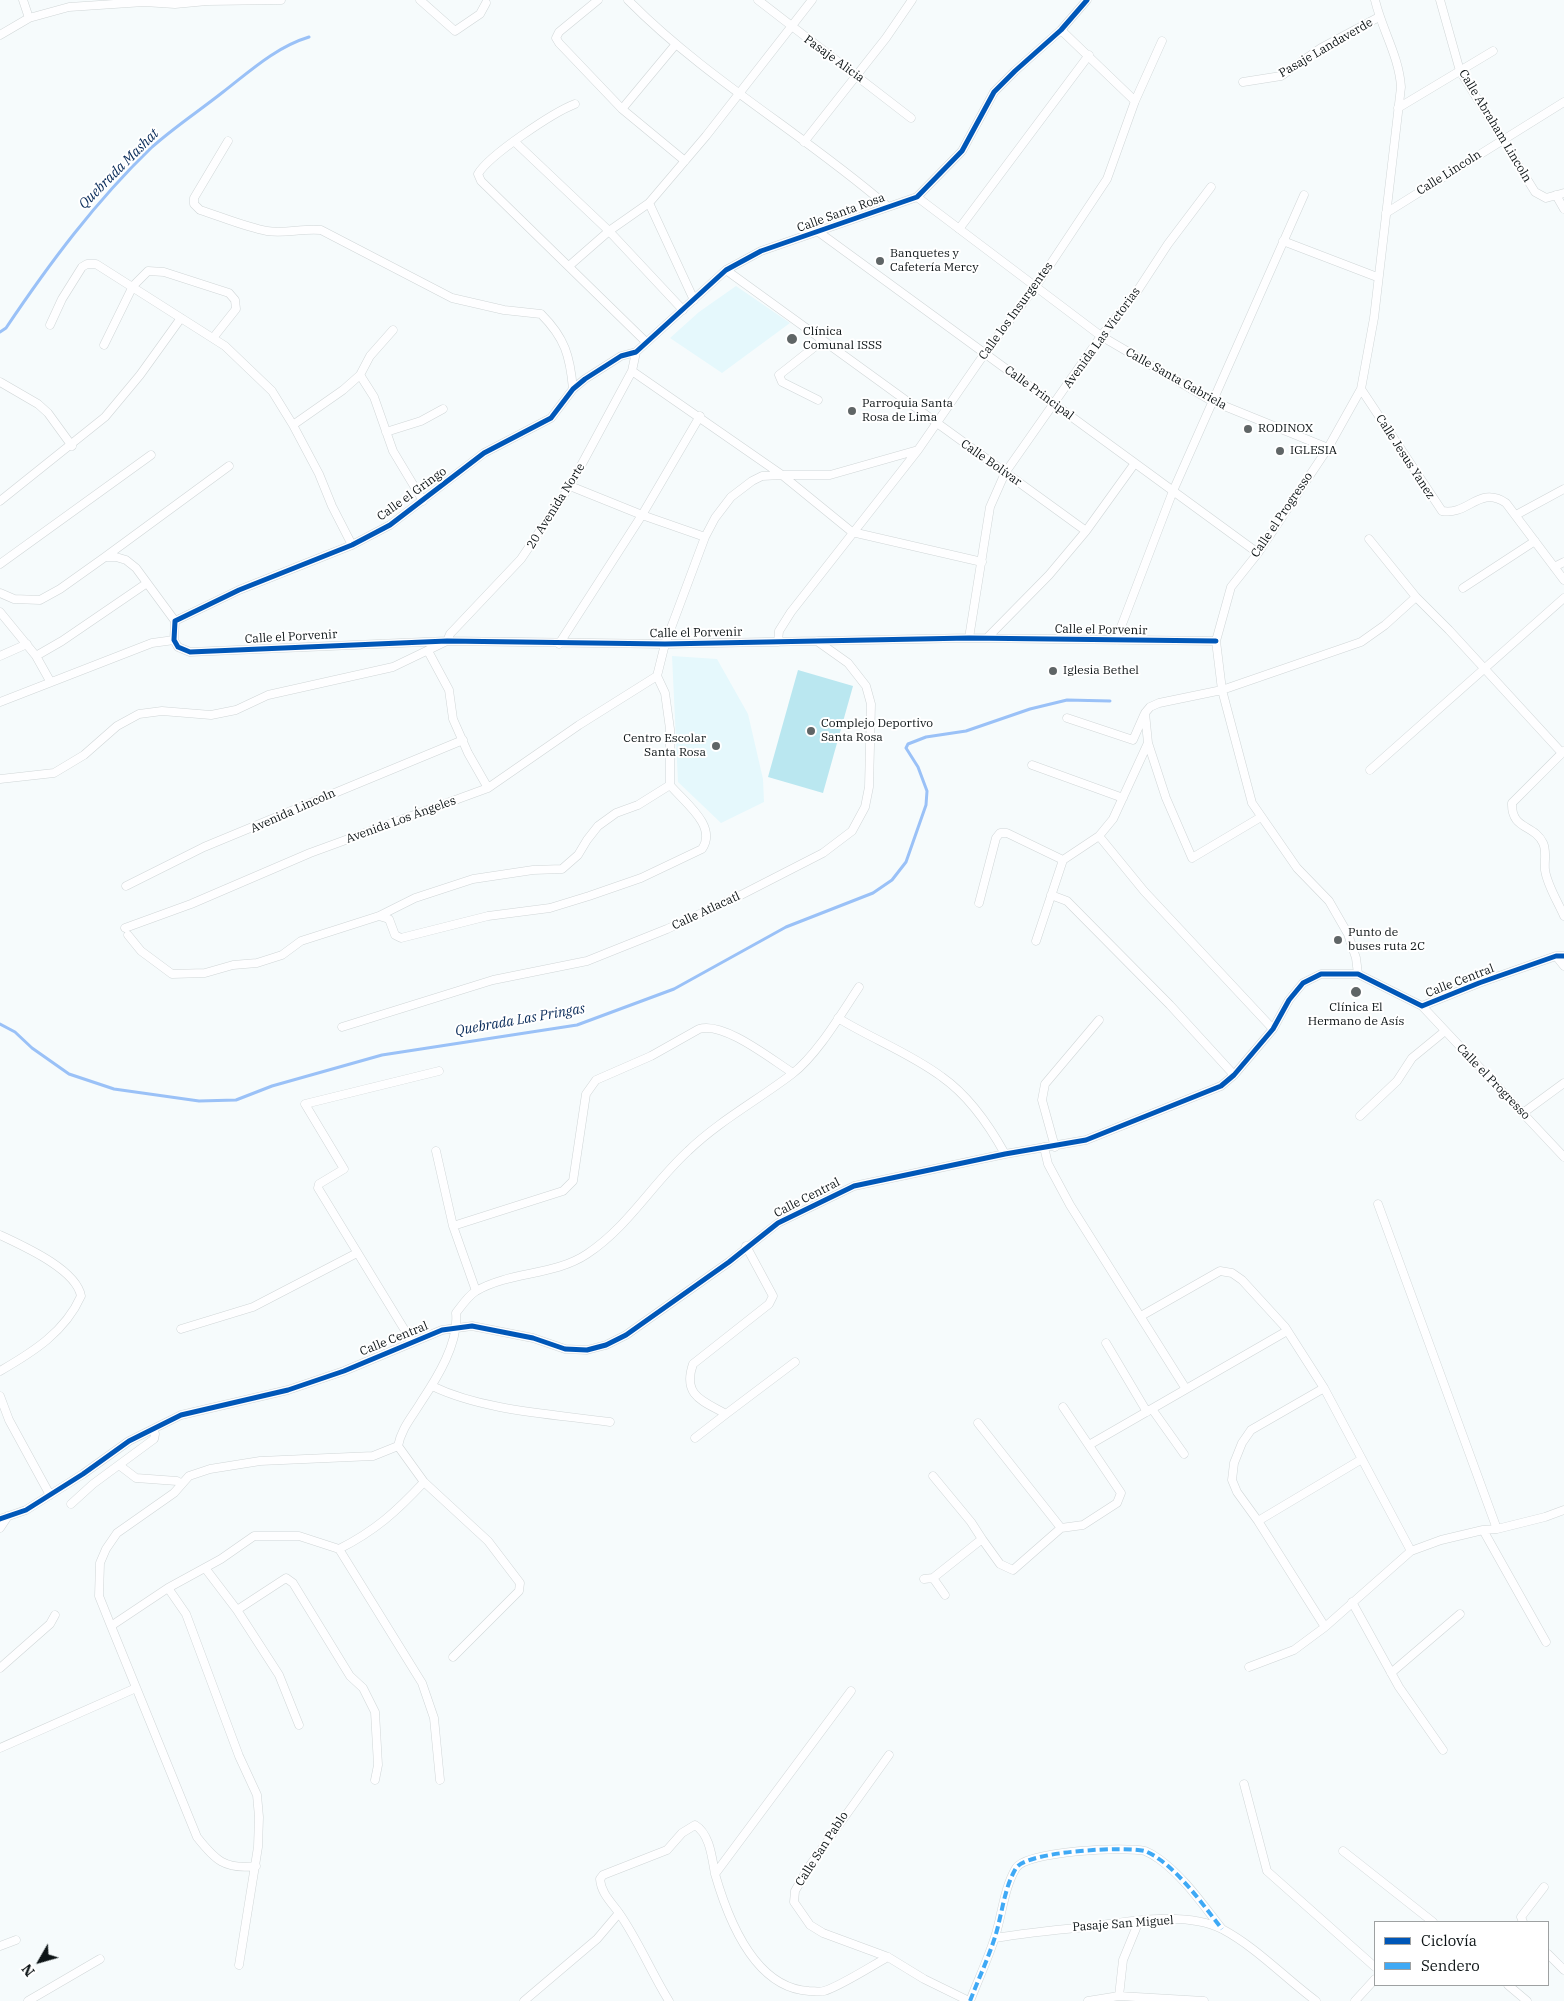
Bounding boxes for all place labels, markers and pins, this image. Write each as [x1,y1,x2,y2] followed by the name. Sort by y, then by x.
[890,247,979,275] place label: Banquetes y Cafetería Mercy
[874,255,886,267] marker: Banquetes y Cafetería Mercy
[803,325,882,353] place label: Clínica Comunal ISSS
[785,332,799,346] marker: Clínica Comunal ISSS
[862,397,953,425] place label: Parroquia Santa Rosa de Lima
[846,405,858,417] marker: Parroquia Santa Rosa de Lima
[1258,422,1313,436] place label: RODINOX
[1242,423,1254,435] marker: RODINOX
[1290,444,1337,458] place label: IGLESIA
[1274,445,1286,457] marker: IGLESIA
[1063,664,1139,678] place label: Iglesia Bethel
[1047,665,1059,677] marker: Iglesia Bethel
[821,717,933,745] place label: Complejo Deportivo Santa Rosa
[805,725,817,737] marker: Complejo Deportivo Santa Rosa
[623,732,706,760] place label: Centro Escolar Santa Rosa
[710,740,722,752] marker: Centro Escolar Santa Rosa
[1348,926,1425,954] place label: Punto de buses ruta 2C
[1332,934,1344,946] marker: Punto de buses ruta 2C
[1349,985,1363,999] marker: Clínica El Hermano de Asís
[1308,1001,1404,1029] place label: Clínica El Hermano de Asís

